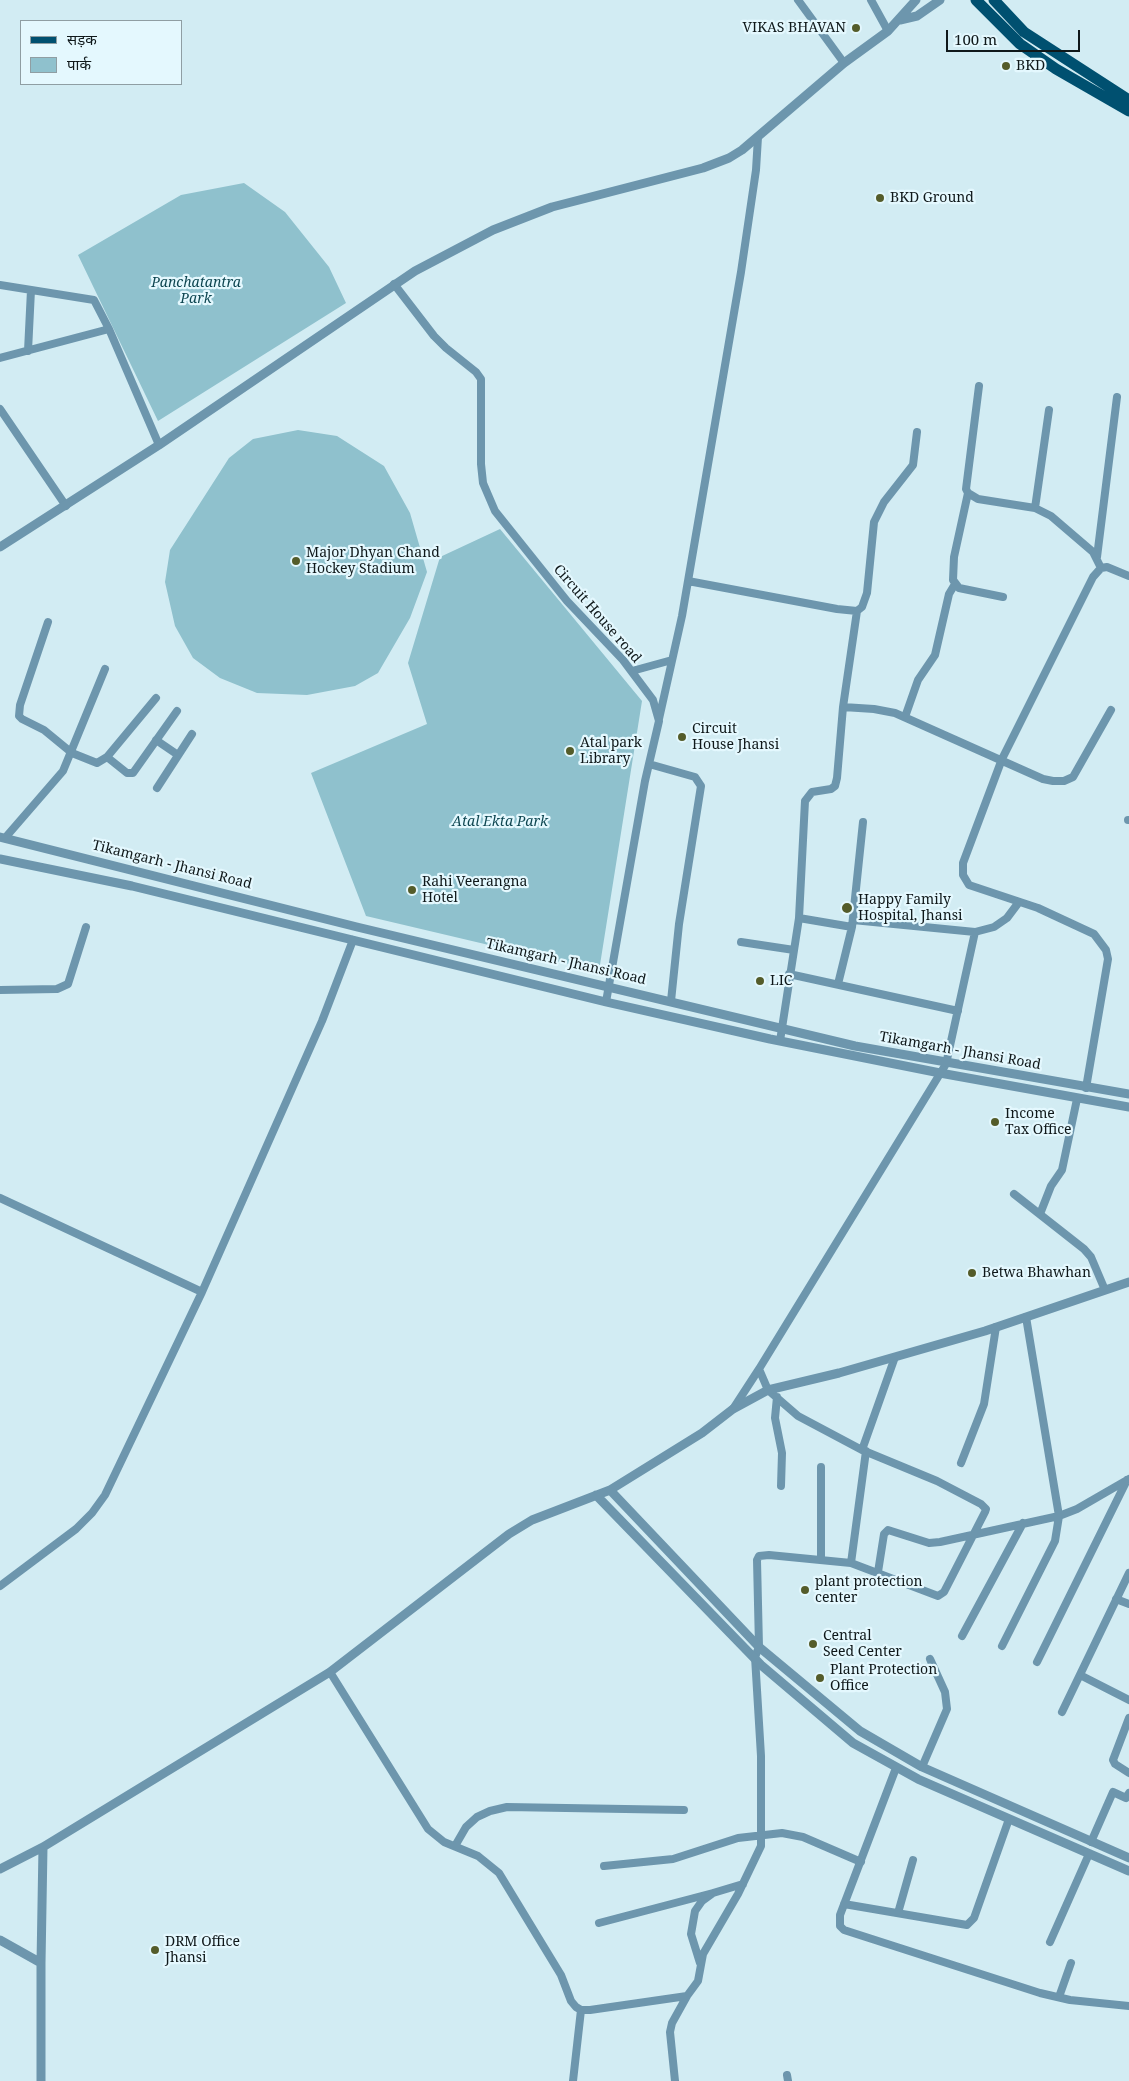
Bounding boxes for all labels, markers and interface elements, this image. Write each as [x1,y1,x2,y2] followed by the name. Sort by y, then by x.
[20,20,182,85] legend
[743,20,846,36] place label: VIKAS BHAVAN
[949,20,1083,52] scale bar
[850,22,862,34] marker: VIKAS BHAVAN
[67,29,97,49] text: सड़क
[954,29,997,49] text: 100 m
[67,54,91,74] text: पार्क
[1016,58,1045,74] place label: BKD
[1000,60,1012,72] marker: BKD
[890,190,974,206] place label: BKD Ground
[874,192,886,204] marker: BKD Ground
[151,275,241,308] park label: Panchatantra Park
[306,545,440,578] place label: Major Dhyan Chand Hockey Stadium
[290,555,302,567] marker: Major Dhyan Chand Hockey Stadium
[550,561,644,667] street label: Circuit House road
[692,721,779,754] place label: Circuit House Jhansi
[676,731,688,743] marker: Circuit House Jhansi
[580,735,642,768] place label: Atal park Library
[564,745,576,757] marker: Atal park Library
[452,814,548,830] park label: Atal Ekta Park
[90,837,254,893] street label: Tikamgarh - Jhansi Road
[422,874,527,906] place label: Rahi Veerangna Hotel
[406,884,418,896] marker: Rahi Veerangna Hotel
[858,892,962,924] place label: Happy Family Hospital, Jhansi
[840,901,854,915] marker: Happy Family Hospital, Jhansi
[484,935,648,989] street label: Tikamgarh - Jhansi Road
[770,973,792,989] place label: LIC
[754,975,766,987] marker: LIC
[878,1029,1042,1073] street label: Tikamgarh - Jhansi Road
[1005,1106,1072,1138] place label: Income Tax Office
[989,1116,1001,1128] marker: Income Tax Office
[982,1265,1091,1281] place label: Betwa Bhawhan
[966,1267,978,1279] marker: Betwa Bhawhan
[815,1574,923,1606] place label: plant protection center
[799,1584,811,1596] marker: plant protection center
[823,1628,902,1660] place label: Central Seed Center
[807,1638,819,1650] marker: Central Seed Center
[830,1662,937,1694] place label: Plant Protection Office
[814,1672,826,1684] marker: Plant Protection Office
[165,1934,240,1966] place label: DRM Office Jhansi
[149,1944,161,1956] marker: DRM Office Jhansi

